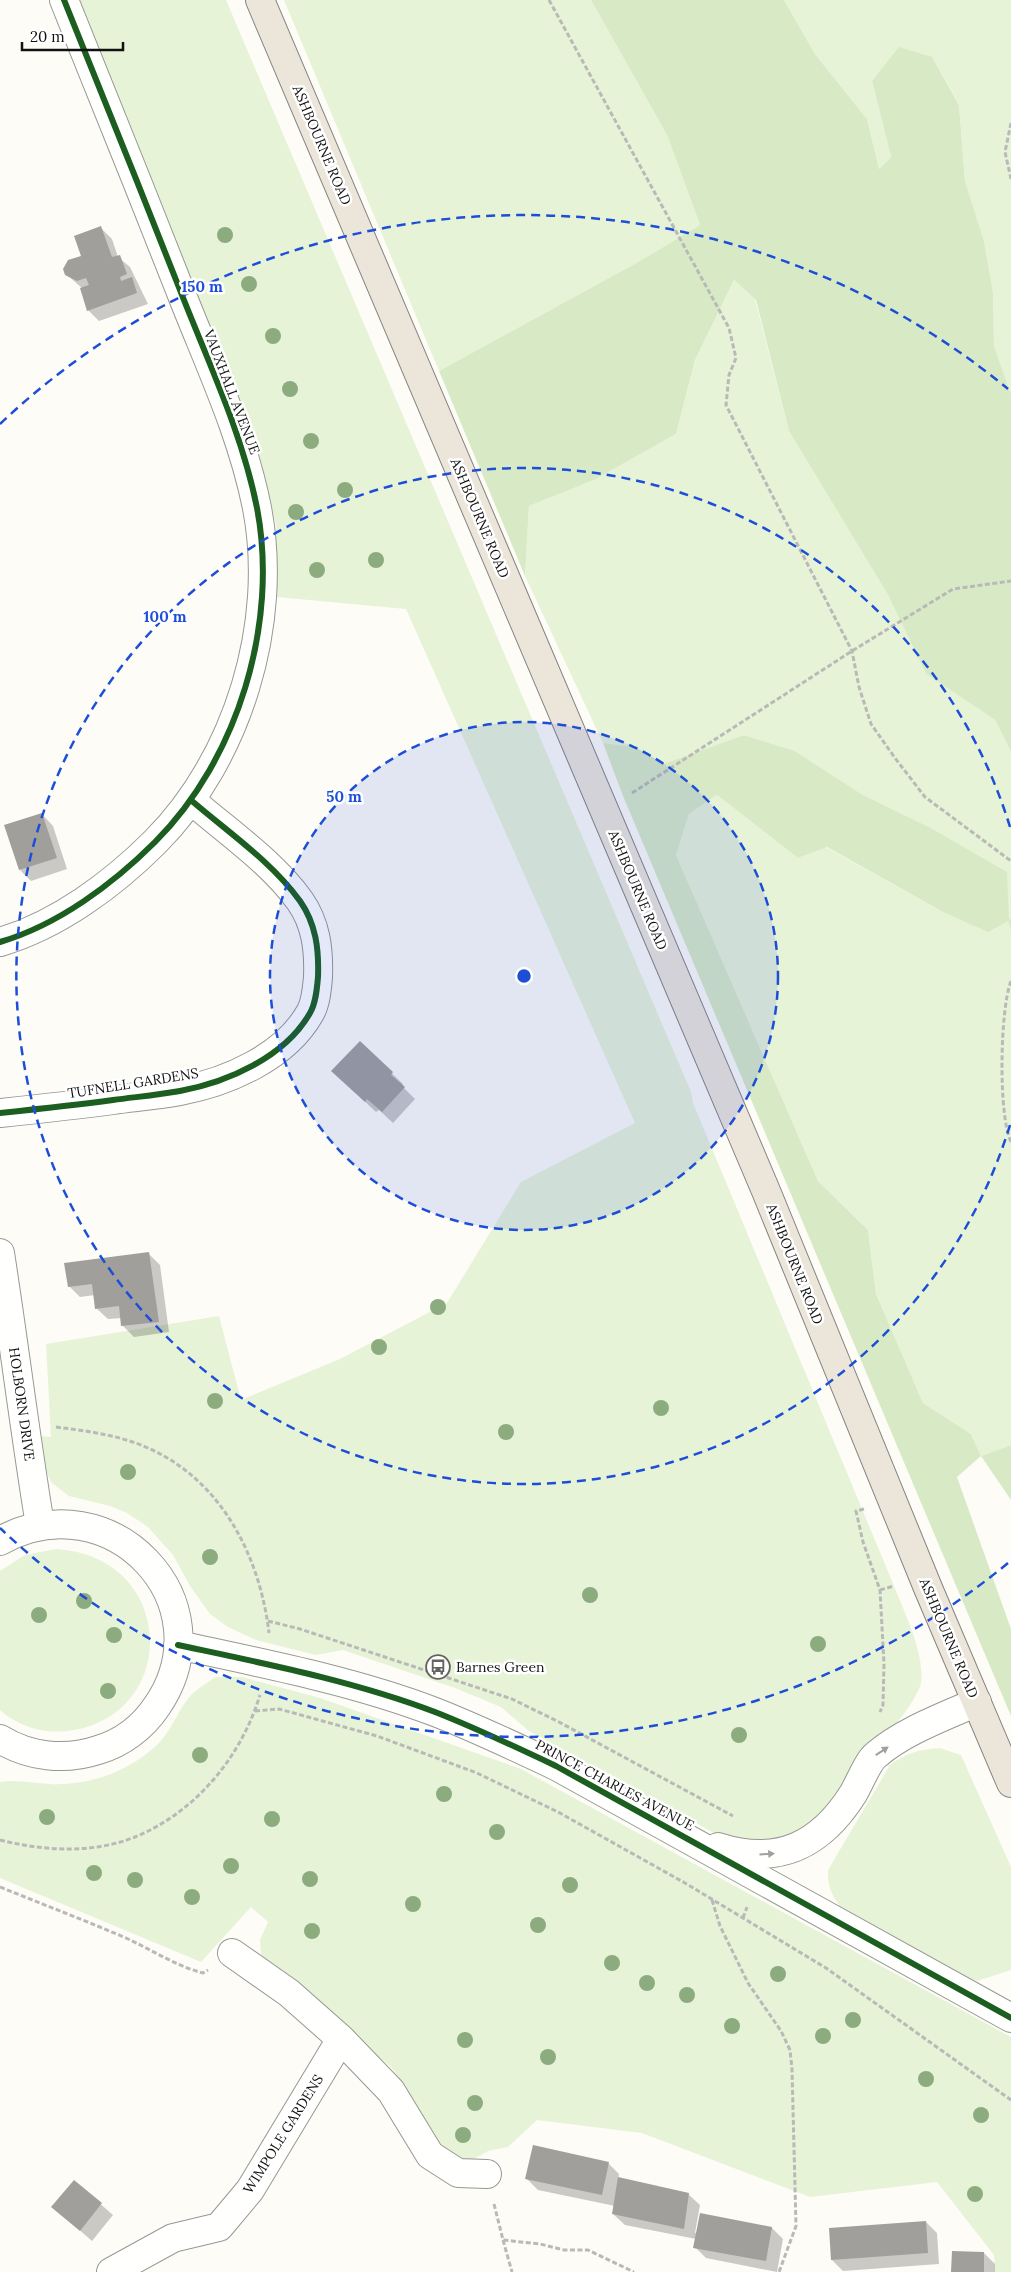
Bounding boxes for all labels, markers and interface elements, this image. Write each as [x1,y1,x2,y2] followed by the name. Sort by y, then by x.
[22,20,124,52] scale bar
[30,27,65,46] text: 20 m
[288,81,355,208] street label: ASHBOURNE ROAD
[181,277,223,296] text: 150 m
[200,326,264,457] street label: VAUXHALL AVENUE
[446,454,513,581] street label: ASHBOURNE ROAD
[144,607,187,626] text: 100 m
[326,787,362,806] text: 50 m
[604,826,671,953] street label: ASHBOURNE ROAD
[515,967,533,985] centre of rings
[66,1064,200,1102] street label: TUFNELL GARDENS
[762,1200,827,1327] street label: ASHBOURNE ROAD
[5,1346,39,1462] street label: HOLBORN DRIVE
[915,1574,982,1701] street label: ASHBOURNE ROAD
[425,1654,451,1680] bus stop icon: Barnes Green
[456,1658,545,1676] place label: Barnes Green
[532,1735,698,1835] street label: PRINCE CHARLES AVENUE
[875,1746,889,1756] one-way arrow
[759,1849,775,1857] one-way arrow
[239,2071,327,2197] street label: WIMPOLE GARDENS

